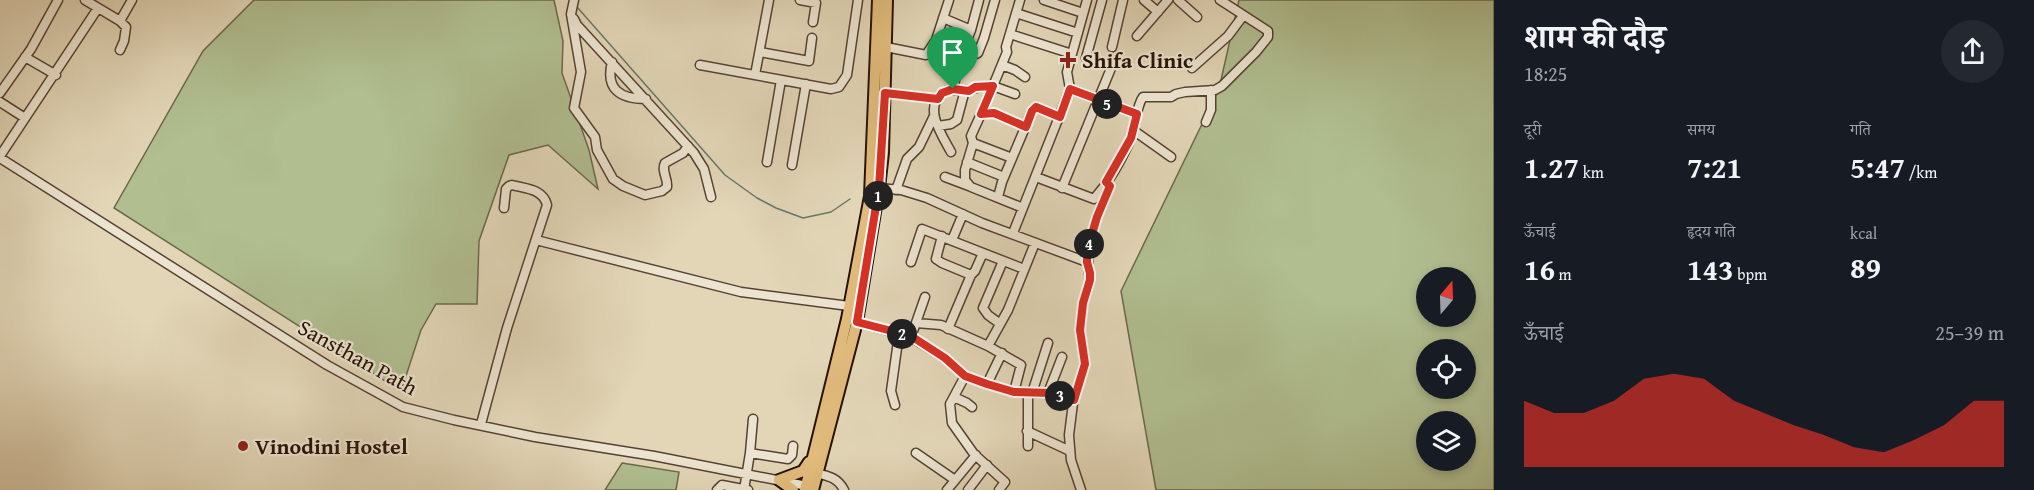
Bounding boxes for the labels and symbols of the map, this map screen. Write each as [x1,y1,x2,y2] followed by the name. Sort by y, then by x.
[927,27,978,89] pin
[1082,44,1193,76] place label: Shifa Clinic
[1059,51,1077,69] marker: Shifa Clinic
[1092,89,1122,119] pin: 5
[863,181,893,211] pin: 1
[1074,229,1104,259] pin: 4
[1416,267,1476,327] north arrow
[292,311,424,403] street label: Sansthan Path
[887,319,917,349] pin: 2
[1045,381,1075,411] pin: 3
[255,430,408,462] place label: Vinodini Hostel
[236,439,250,453] marker: Vinodini Hostel

